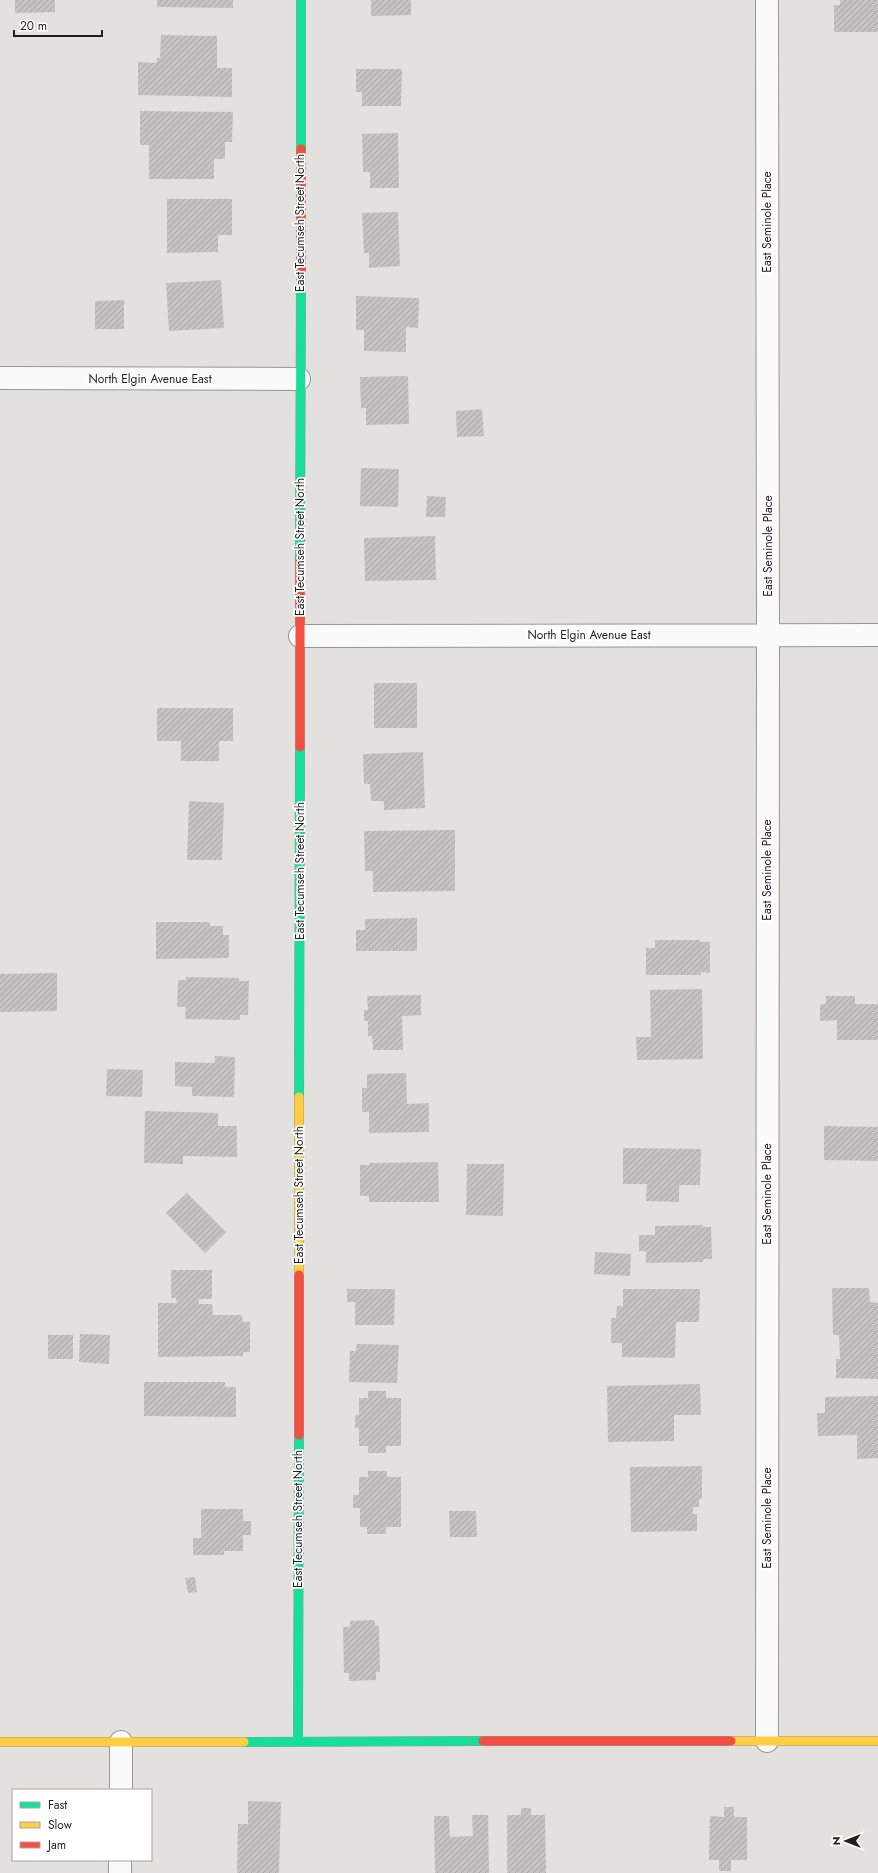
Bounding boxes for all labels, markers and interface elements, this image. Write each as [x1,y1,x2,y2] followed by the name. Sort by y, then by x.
[14,12,102,38] scale bar
[20,17,47,35] text: 20 m
[291,154,309,292] street label: East Tecumseh Street North
[758,171,776,273] street label: East Seminole Place
[88,370,212,388] street label: North Elgin Avenue East
[291,478,309,616] street label: East Tecumseh Street North
[759,495,777,597] street label: East Seminole Place
[527,626,651,644] street label: North Elgin Avenue East
[291,802,309,940] street label: East Tecumseh Street North
[758,819,776,921] street label: East Seminole Place
[290,1126,308,1264] street label: East Tecumseh Street North
[758,1143,776,1245] street label: East Seminole Place
[289,1450,307,1588] street label: East Tecumseh Street North
[758,1467,776,1569] street label: East Seminole Place
[12,1789,152,1861] legend
[48,1796,67,1814] text: Fast
[48,1816,73,1834] text: Slow
[826,1821,866,1861] north arrow
[46,1836,66,1854] text: Jam
[828,1837,844,1845] text: N

